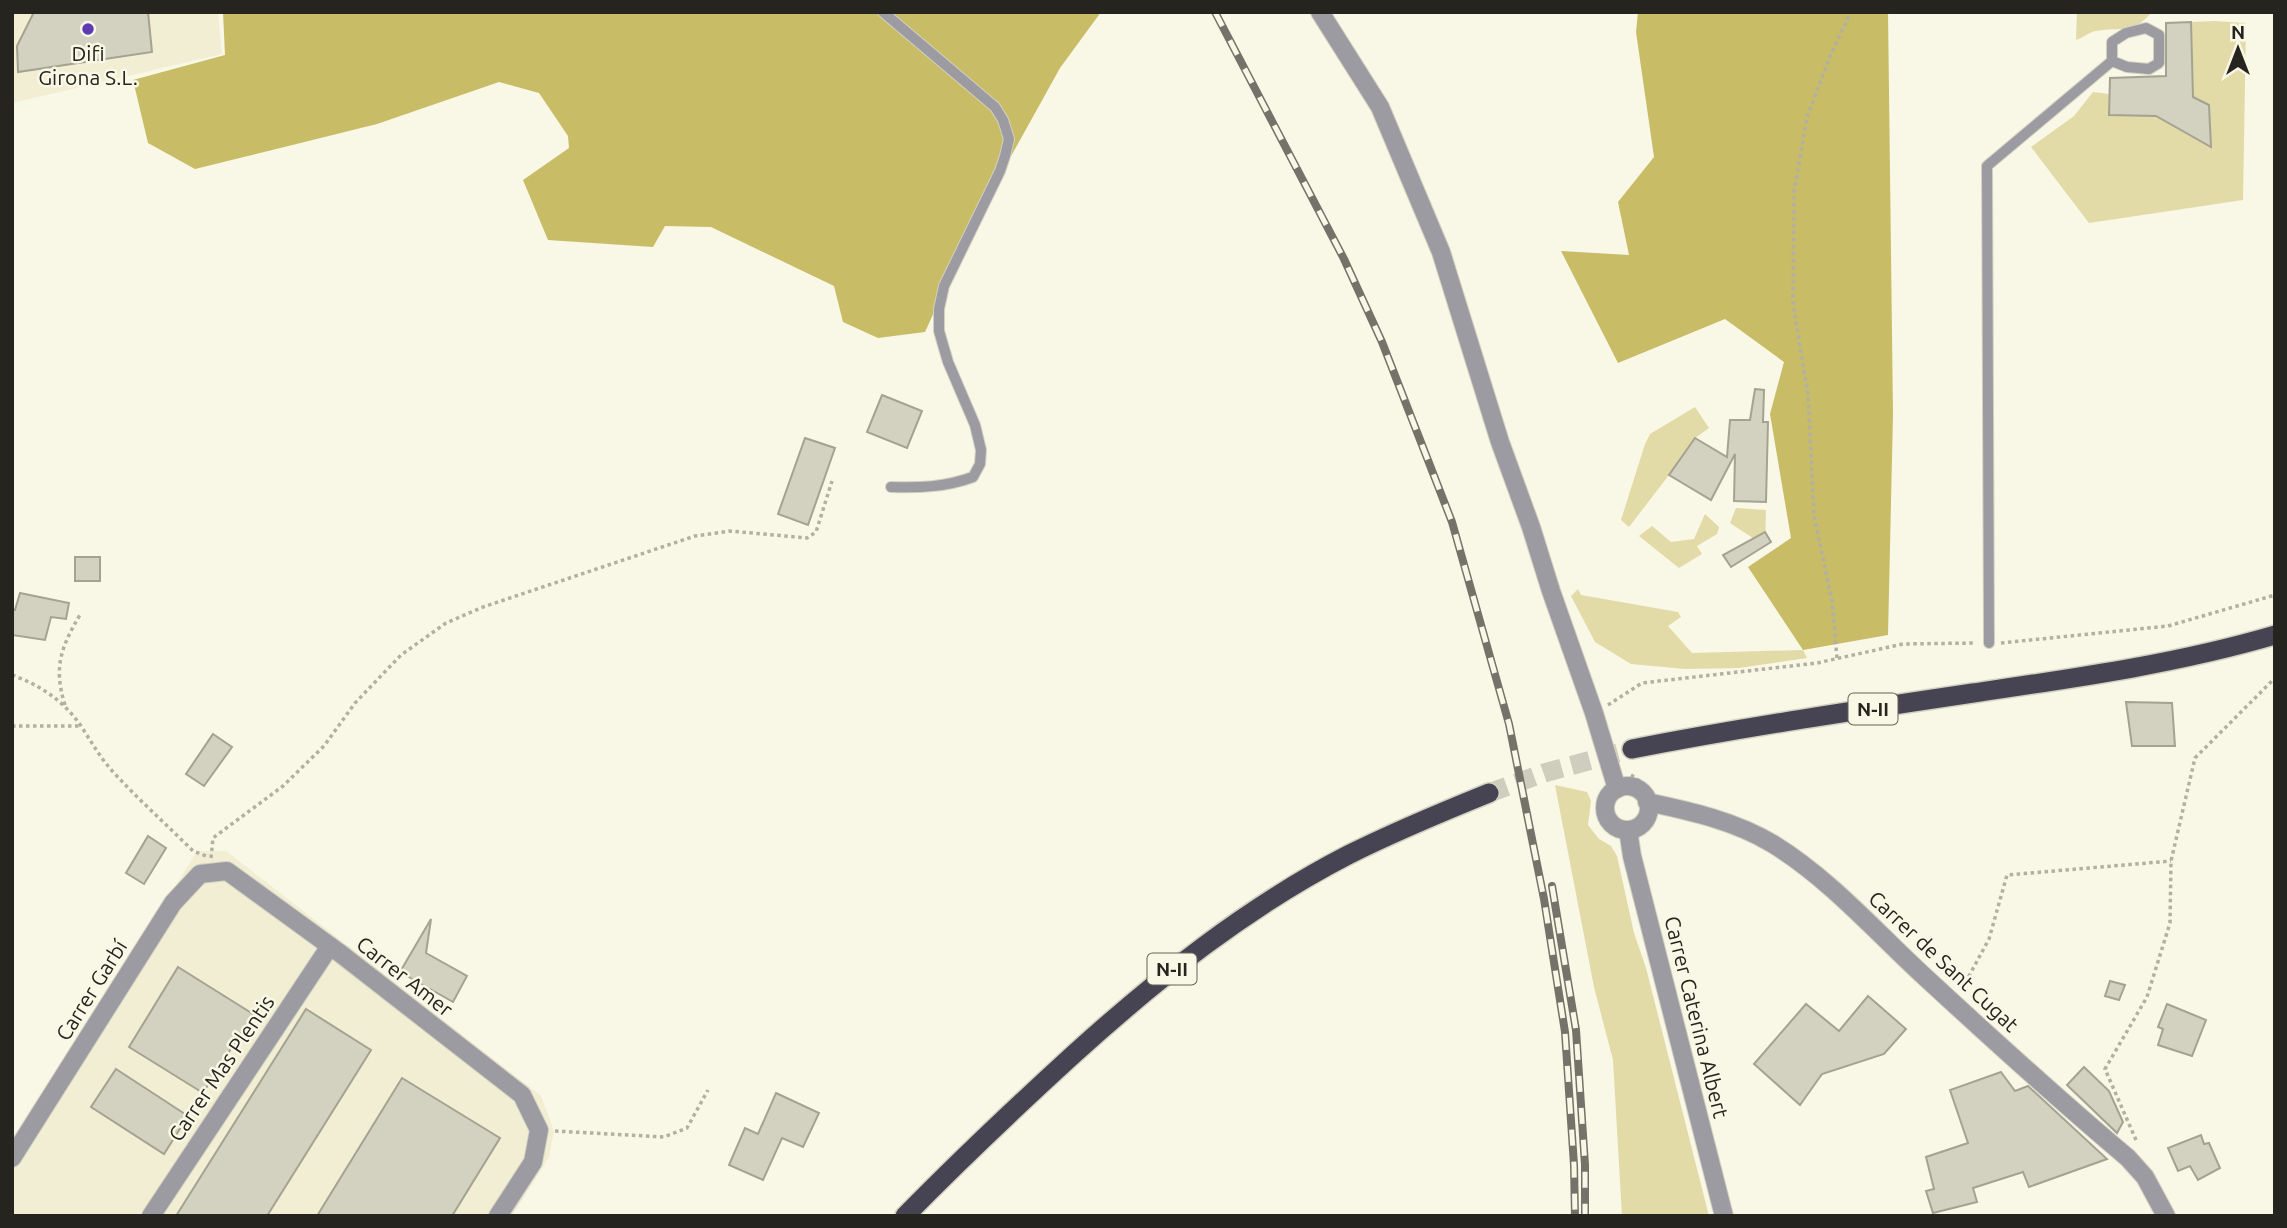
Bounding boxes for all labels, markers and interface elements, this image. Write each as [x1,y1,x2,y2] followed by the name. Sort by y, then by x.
[2203,14,2273,84] north arrow
[80,21,96,37] marker: Difi Girona S.L.
[2231,21,2245,43] text: N
[38,41,138,89] place label: Difi Girona S.L.
[1848,694,1898,724] road number: N-II
[1864,886,2024,1036] street label: Carrer de Sant Cugat
[1660,914,1734,1120] street label: Carrer Caterina Albert
[352,931,458,1021] street label: Carrer Amer
[51,935,132,1045] street label: Carrer Garbí
[1148,953,1196,984] road number: N-II
[163,990,279,1146] street label: Carrer Mas Plentis

